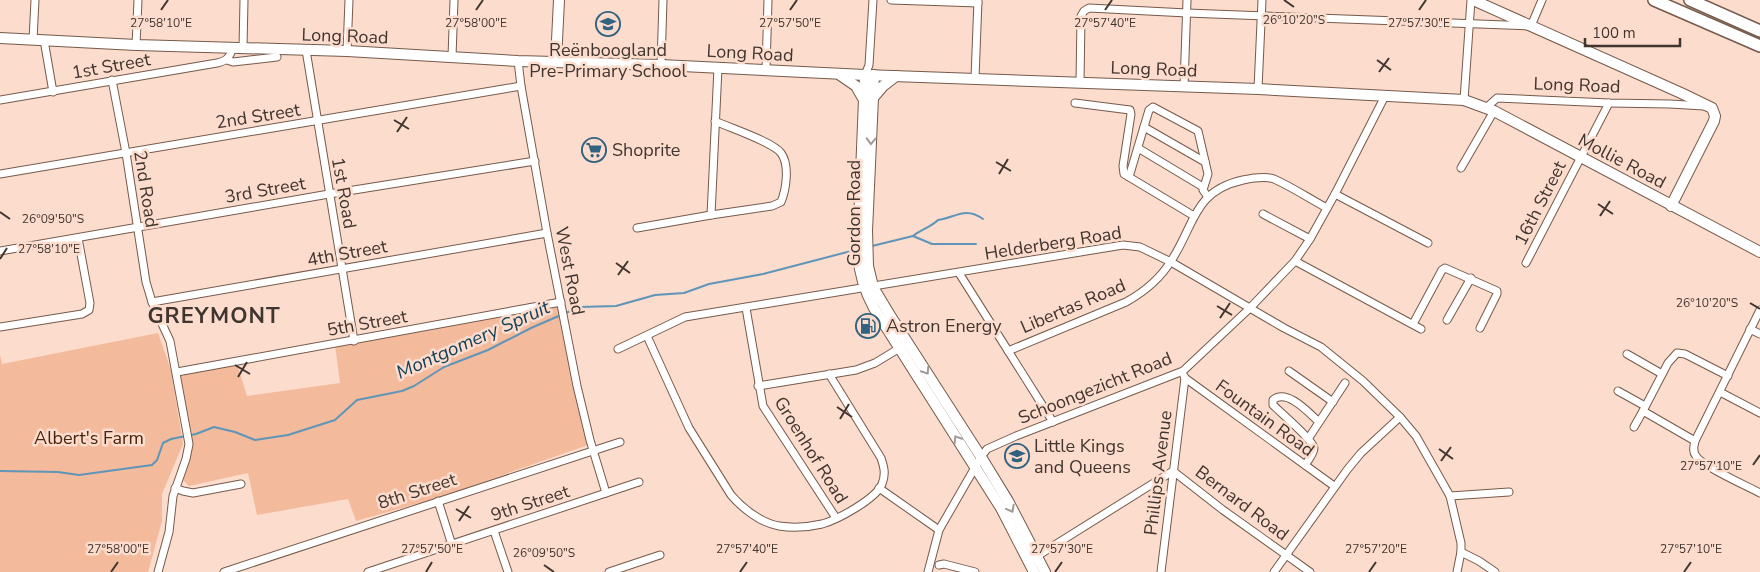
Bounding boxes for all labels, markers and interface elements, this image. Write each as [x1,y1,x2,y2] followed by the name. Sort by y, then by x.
[595,11,621,37] school or university icon: Reënboogland Pre-Primary School
[1263,12,1325,28] text: 26°10'20"S
[130,15,192,31] text: 27°58'10"E
[445,15,507,31] text: 27°58'00"E
[759,15,821,31] text: 27°57'50"E
[1074,15,1136,31] text: 27°57'40"E
[1388,15,1450,31] text: 27°57'30"E
[1585,15,1680,47] scale bar
[301,22,389,50] street label: Long Road
[1592,23,1636,43] text: 100 m
[529,38,687,83] place label: Reënboogland Pre-Primary School
[706,39,794,67] street label: Long Road
[70,47,153,85] street label: 1st Street
[1110,55,1198,83] street label: Long Road
[1533,71,1621,99] street label: Long Road
[214,97,303,135] street label: 2nd Street
[1574,128,1670,194] street label: Mollie Road
[581,137,607,163] supermarket icon: Shoprite
[612,138,680,162] place label: Shoprite
[866,138,876,146] one-way arrow
[128,149,164,229] street label: 2nd Road
[326,155,362,231] street label: 1st Road
[1508,156,1572,249] street label: 16th Street
[842,160,866,266] street label: Gordon Road
[223,171,308,209] street label: 3rd Street
[22,211,84,227] text: 26°09'50"S
[983,220,1123,266] street label: Helderberg Road
[550,225,590,317] street label: West Road
[305,234,390,272] street label: 4th Street
[18,241,80,257] text: 27°58'10"E
[1017,273,1129,339] street label: Libertas Road
[392,294,555,386] water label: Montgomery Spruit
[1676,295,1738,311] text: 26°10'20"S
[147,301,281,331] district label: GREYMONT
[325,304,410,342] street label: 5th Street
[855,313,881,339] fuel station icon: Astron Energy
[886,314,1002,338] place label: Astron Energy
[1015,346,1175,430] street label: Schoongezicht Road
[919,365,929,374] one-way arrow
[1211,374,1319,462] street label: Fountain Road
[769,392,853,508] street label: Groenhof Road
[1138,409,1178,537] street label: Phillips Avenue
[34,426,144,450] park label: Albert's Farm
[1034,434,1131,479] place label: Little Kings and Queens
[954,435,964,444] one-way arrow
[1004,443,1030,469] school or university icon: Little Kings and Queens
[1680,458,1742,474] text: 27°57'10"E
[1190,460,1294,546] street label: Bernard Road
[375,467,460,515] street label: 8th Street
[488,479,573,527] street label: 9th Street
[1005,503,1015,512] one-way arrow
[87,541,149,557] text: 27°58'00"E
[401,541,463,557] text: 27°57'50"E
[716,541,778,557] text: 27°57'40"E
[1031,541,1093,557] text: 27°57'30"E
[1345,541,1407,557] text: 27°57'20"E
[1660,541,1722,557] text: 27°57'10"E
[513,545,575,561] text: 26°09'50"S

